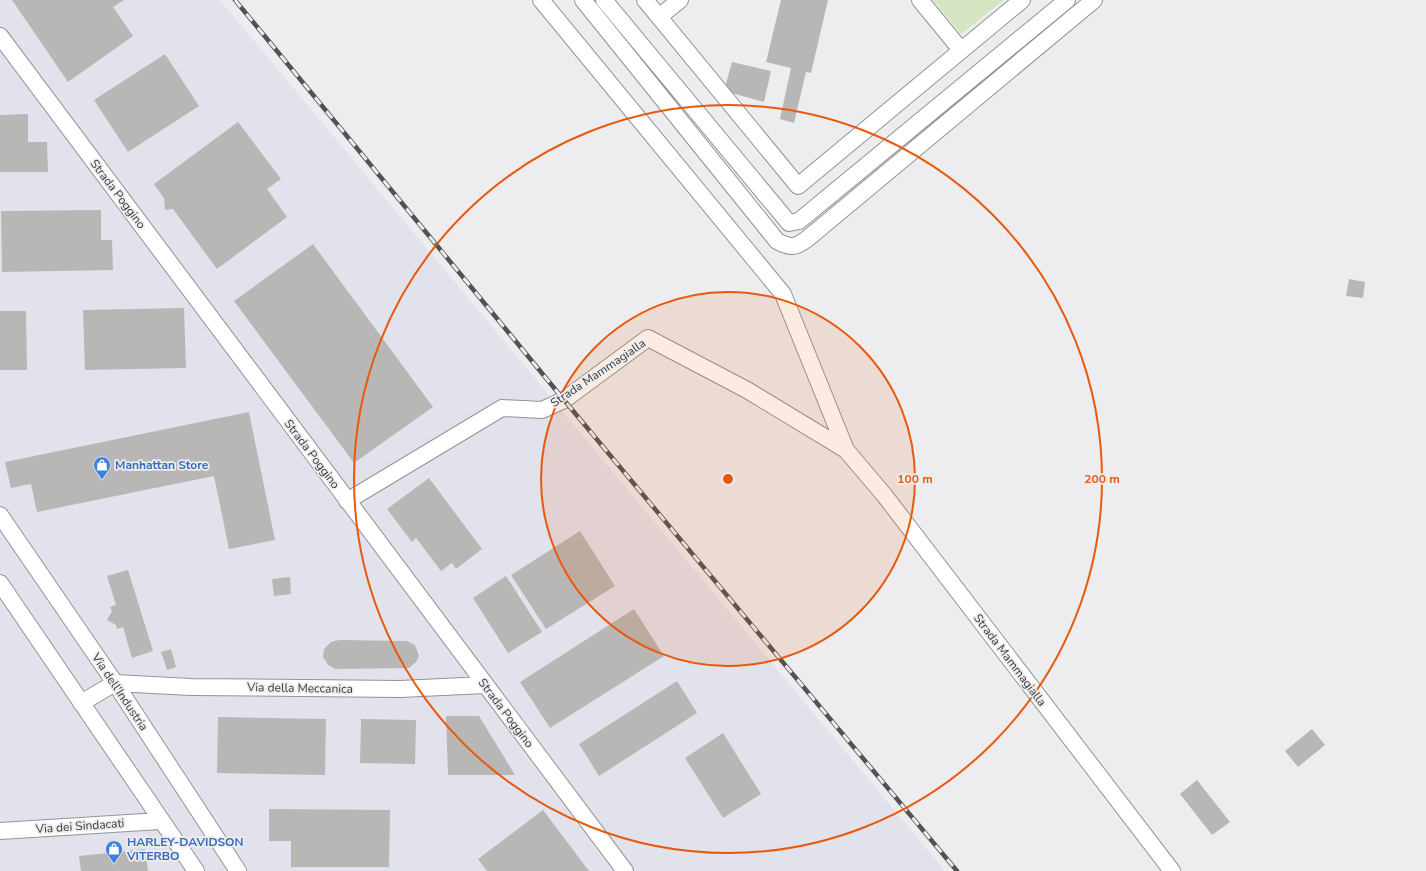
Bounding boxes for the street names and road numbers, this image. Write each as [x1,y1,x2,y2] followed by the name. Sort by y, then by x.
[87,156,150,232] street label: Strada Poggino
[547,335,649,411] street label: Strada Mammagialla
[281,416,344,492] street label: Strada Poggino
[970,611,1050,709] street label: Strada Mammagialla
[88,649,152,734] street label: Via dell'Industria
[475,675,538,751] street label: Strada Poggino
[246,679,353,697] street label: Via della Meccanica
[34,815,125,837] street label: Via dei Sindacati

